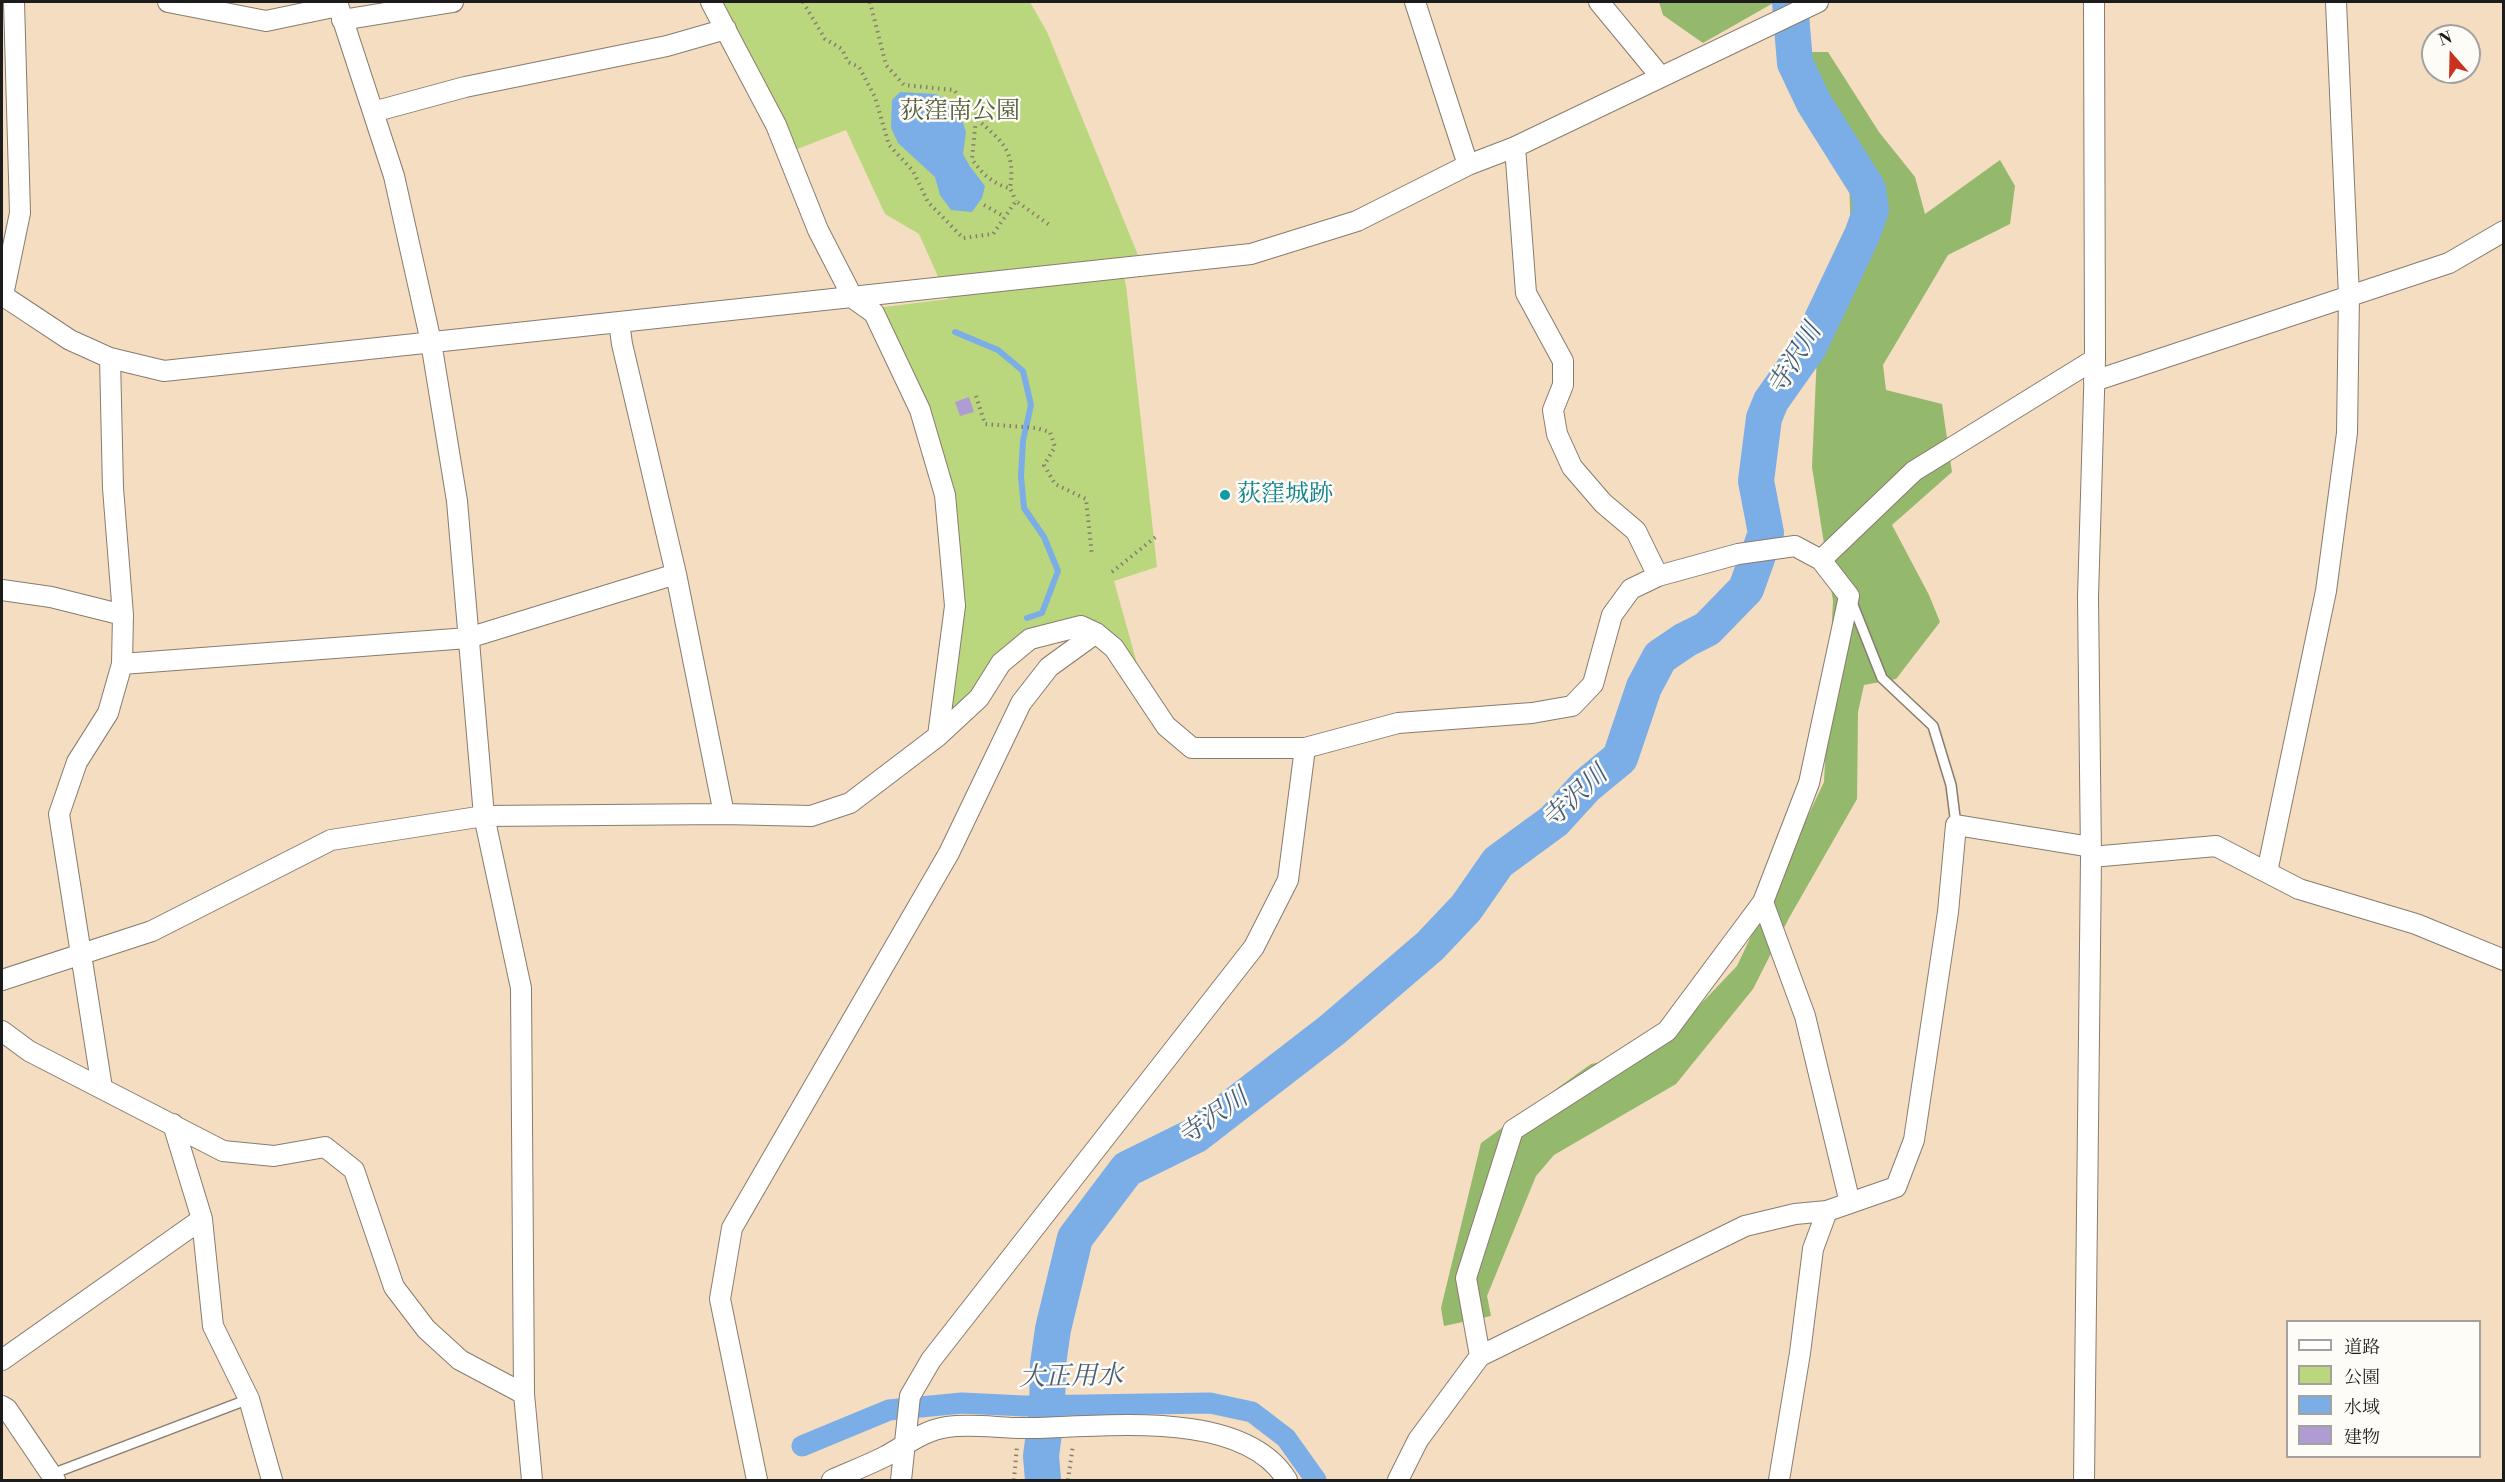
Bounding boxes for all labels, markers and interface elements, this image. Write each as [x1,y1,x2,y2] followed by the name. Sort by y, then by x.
[2421,24,2481,84] north arrow
[2436,27,2455,51] text: N
[900,98,1020,126] park label: 荻窪南公園
[1763,319,1829,401] water label: 寺沢川
[1237,481,1333,509] place label: 荻窪城跡
[1218,488,1232,502] marker: 荻窪城跡
[1537,760,1615,836] water label: 寺沢川
[1173,1083,1255,1153] water label: 寺沢川
[2286,1320,2481,1458] legend
[2344,1336,2380,1359] text: 道路
[1019,1361,1123,1395] water label: 大正用水
[2344,1366,2380,1389] text: 公園
[2344,1396,2380,1419] text: 水域
[2344,1426,2380,1449] text: 建物

